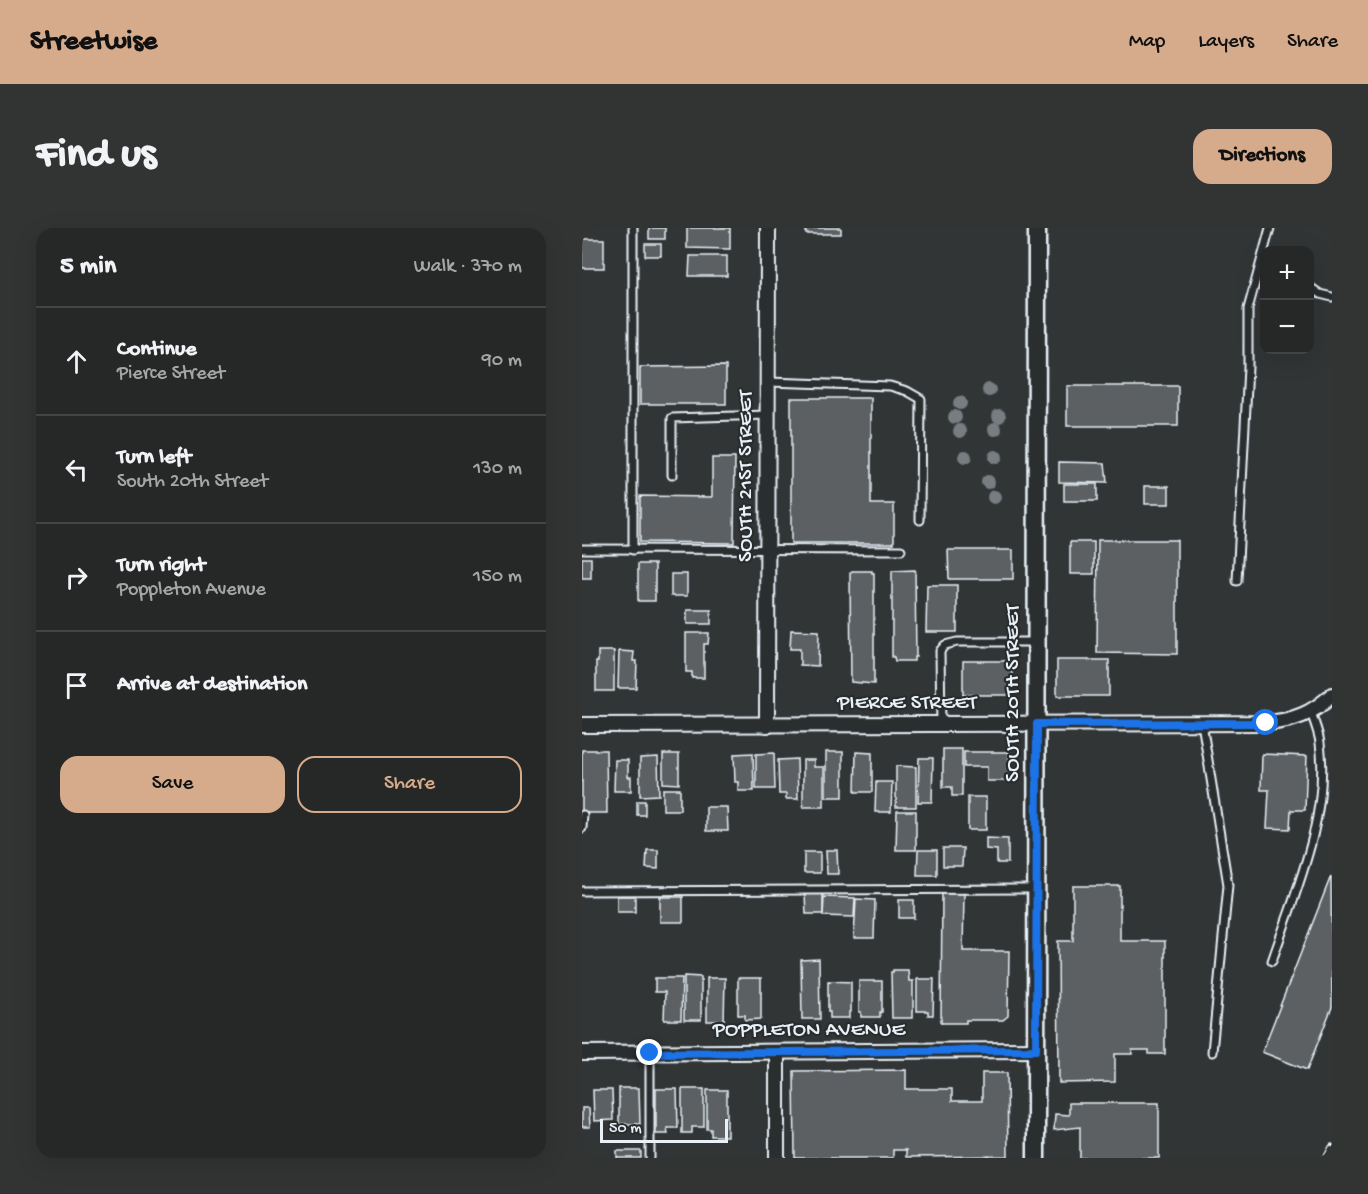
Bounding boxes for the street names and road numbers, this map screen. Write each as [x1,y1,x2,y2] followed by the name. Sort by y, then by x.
[734,388,760,562] street label: SOUTH 21ST STREET
[1001,602,1027,782] street label: SOUTH 20TH STREET
[836,691,978,717] street label: PIERCE STREET
[712,1018,906,1044] street label: POPPLETON AVENUE

